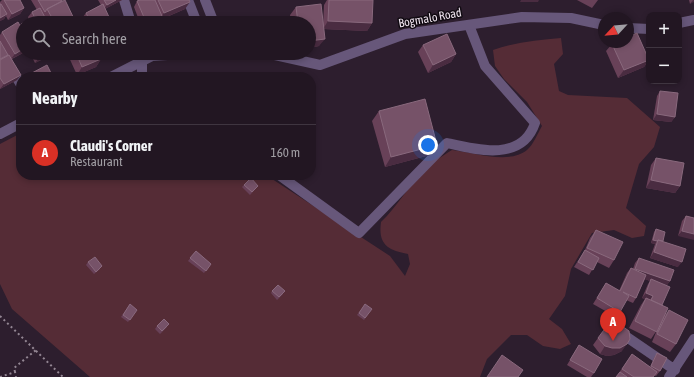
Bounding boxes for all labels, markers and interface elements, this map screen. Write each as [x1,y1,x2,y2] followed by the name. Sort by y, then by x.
[397,6,463,30] street label: Bogmalo Road
[598,12,634,48] north arrow
[646,12,682,84] map controls
[646,12,682,48] button: +
[16,16,316,60] search box
[30,27,52,49] icon: search
[62,30,127,47] text: Search here
[646,48,682,84] button: −
[32,88,78,108] text: Nearby
[418,135,438,155] your location
[70,137,152,154] text: Claudi's Corner
[42,145,48,160] text: A
[271,145,300,160] text: 160 m
[70,154,123,169] text: Restaurant
[600,308,626,341] pin: A

